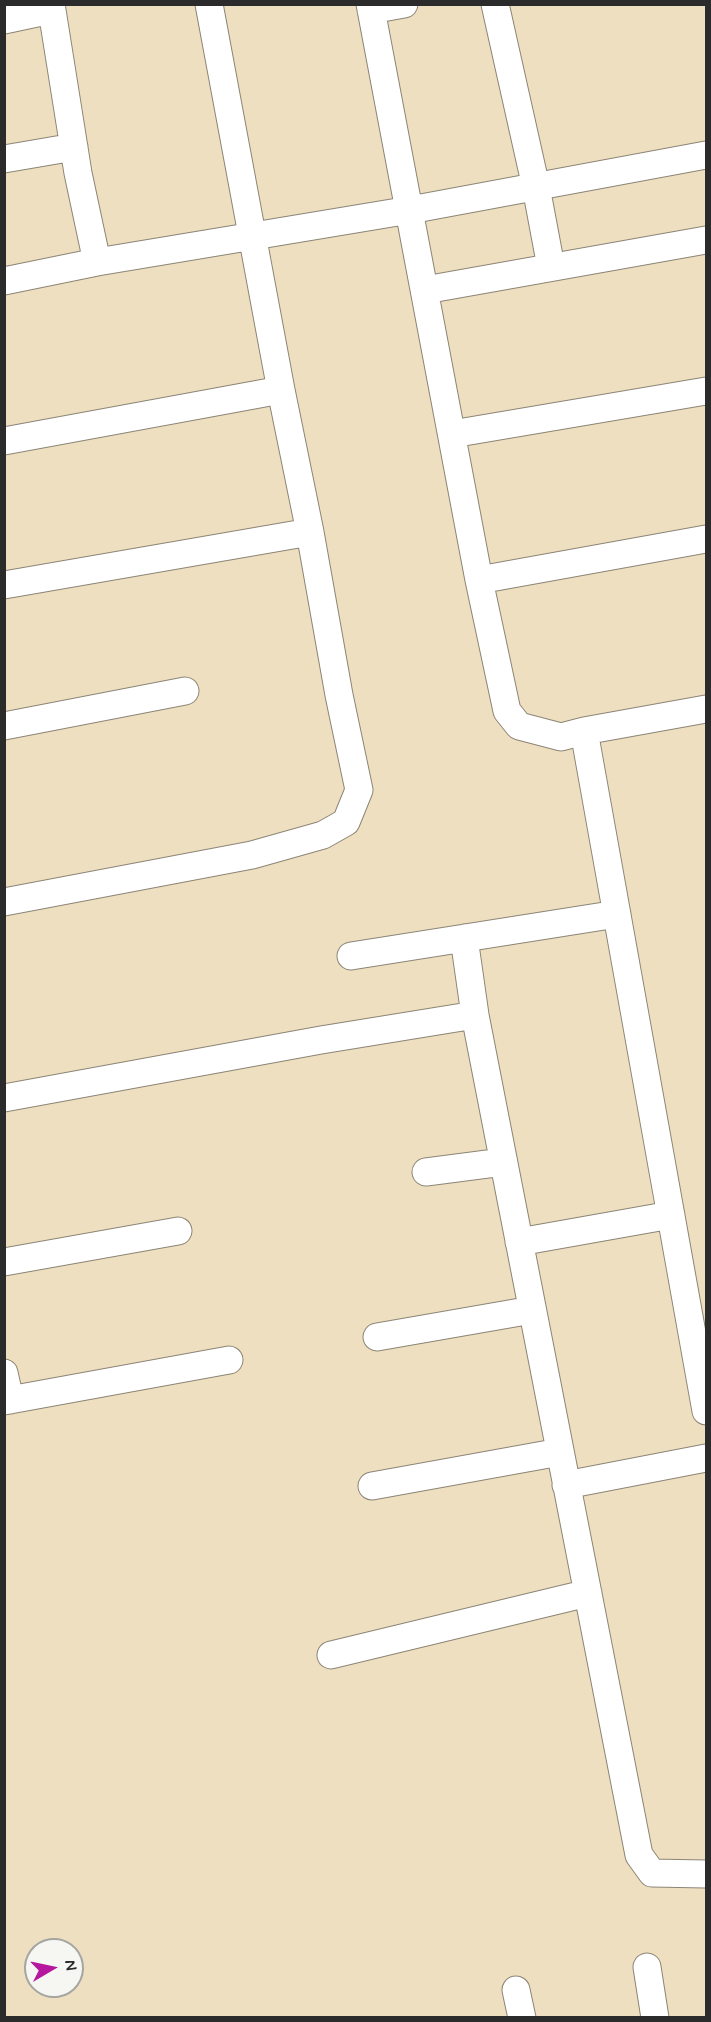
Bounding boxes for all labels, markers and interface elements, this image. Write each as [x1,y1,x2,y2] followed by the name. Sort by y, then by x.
[24,1938,84,1998] north arrow
[59,1959,82,1972] text: N

